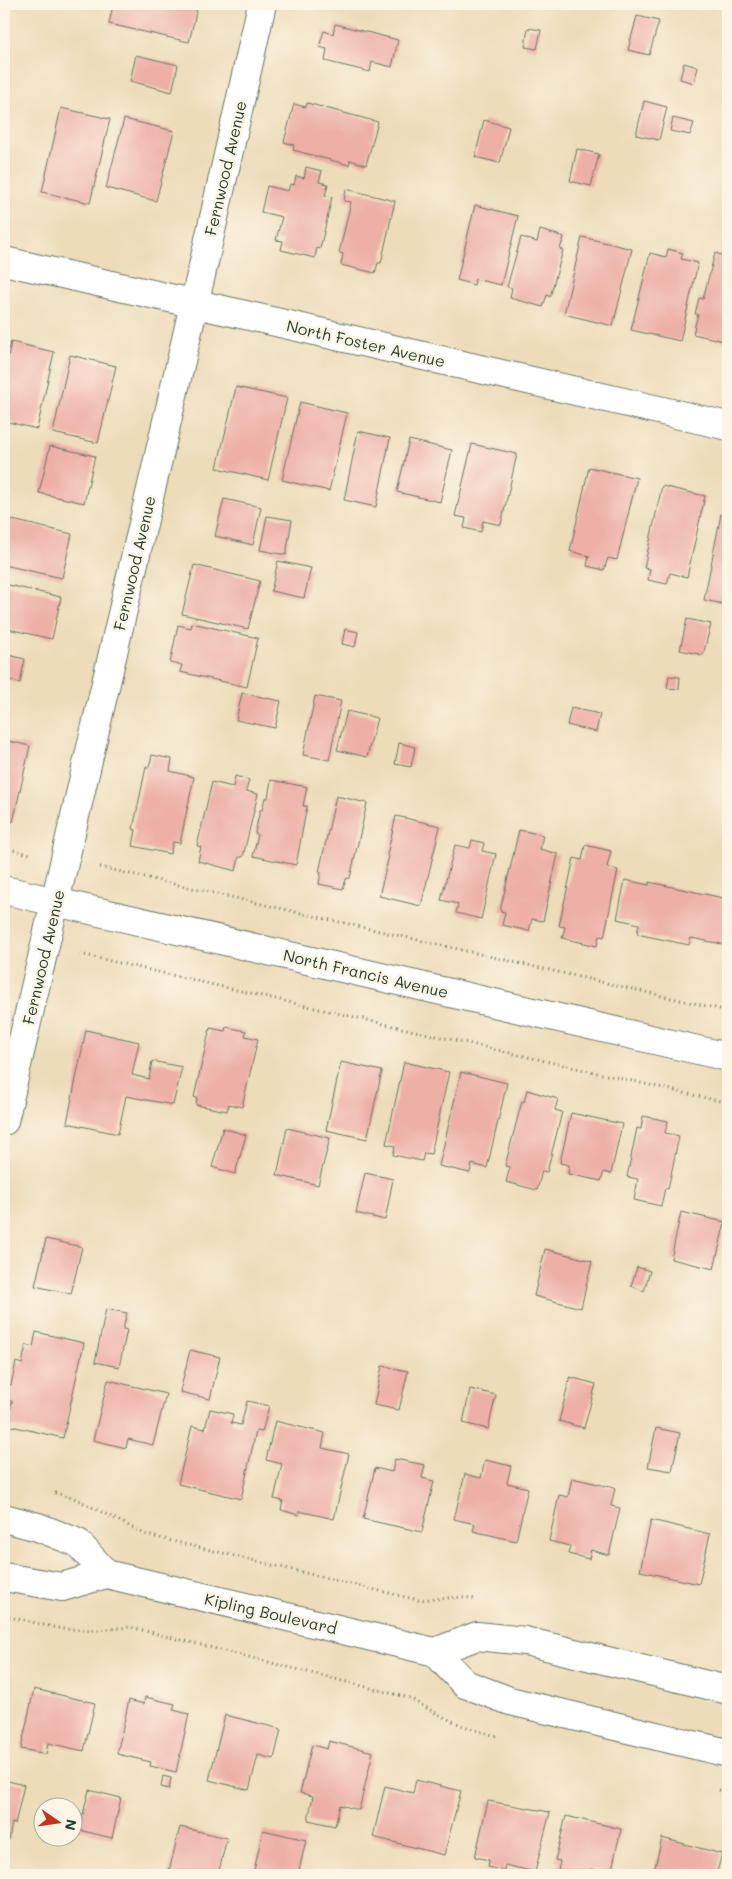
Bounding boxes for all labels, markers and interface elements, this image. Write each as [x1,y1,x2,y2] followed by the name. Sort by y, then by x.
[199,99,251,237] street label: Fernwood Avenue
[285,315,447,371] street label: North Foster Avenue
[108,494,160,632] street label: Fernwood Avenue
[17,888,69,1026] street label: Fernwood Avenue
[281,944,451,1002] street label: North Francis Avenue
[203,1588,339,1638] street label: Kipling Boulevard
[32,1796,82,1846] north arrow
[61,1818,82,1832] text: N

